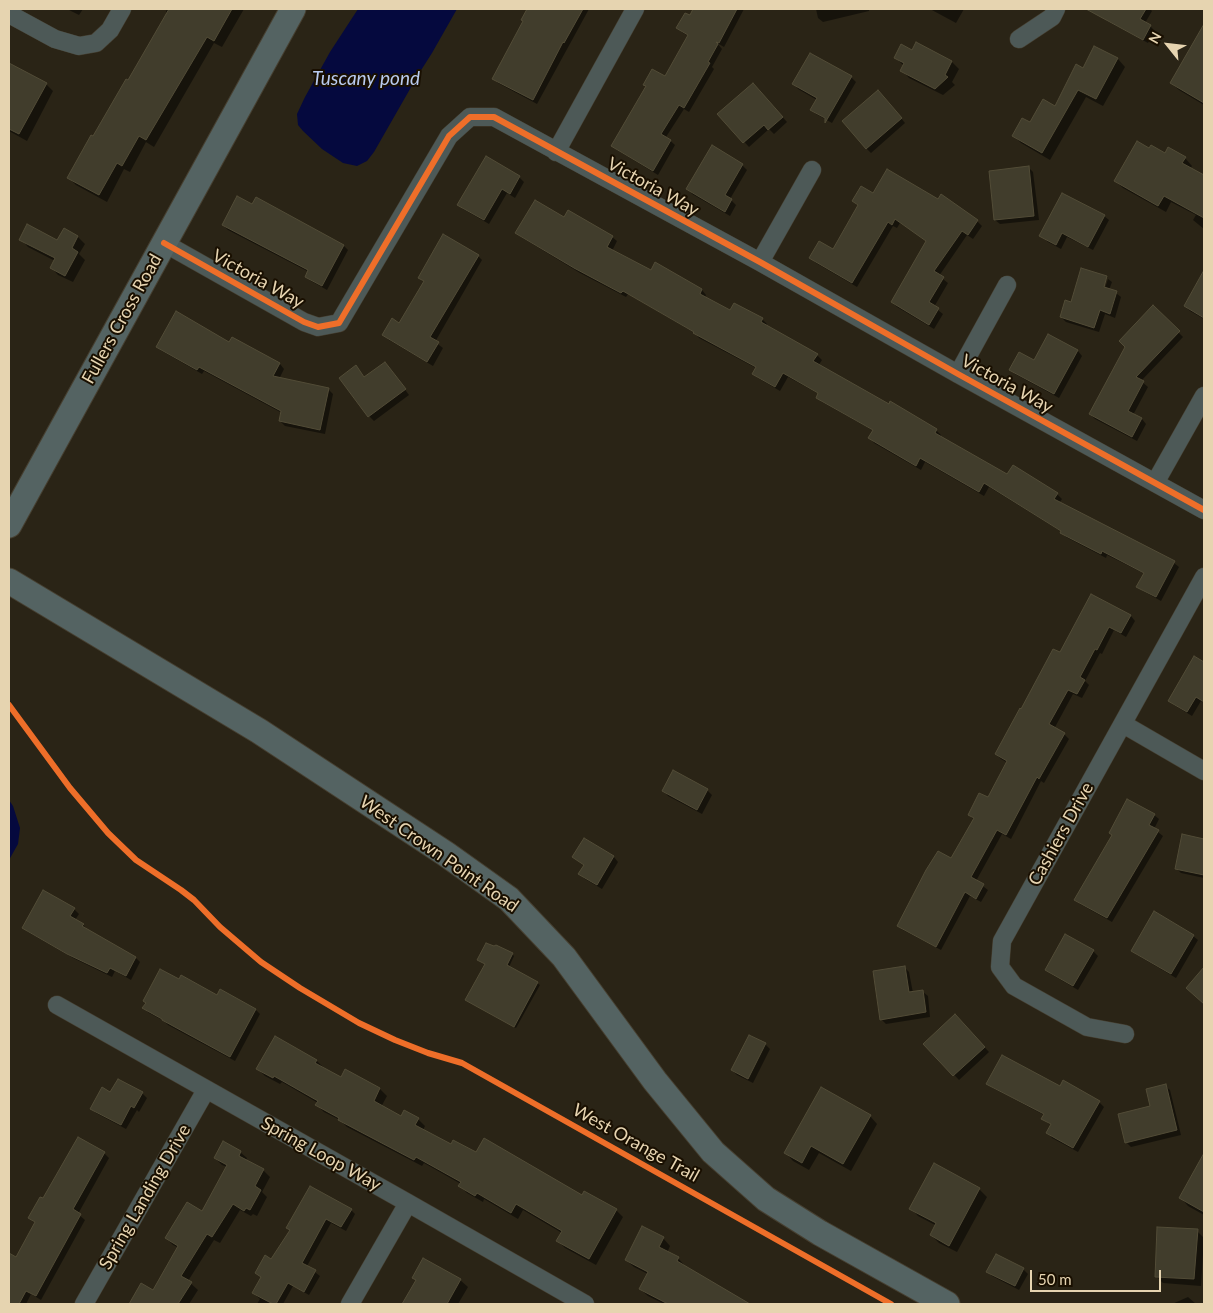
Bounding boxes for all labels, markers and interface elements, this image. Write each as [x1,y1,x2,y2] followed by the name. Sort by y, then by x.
[1143,20,1193,70] north arrow
[1144,29,1164,46] text: N
[312,68,420,90] water label: Tuscany pond
[603,153,703,221] street label: Victoria Way
[208,245,308,313] street label: Victoria Way
[77,250,167,388] street label: Fullers Cross Road
[957,350,1057,418] street label: Victoria Way
[1024,779,1098,889] street label: Cashiers Drive
[355,791,523,917] street label: West Crown Point Road
[569,1099,703,1187] street label: West Orange Trail
[257,1112,385,1196] street label: Spring Loop Way
[95,1121,195,1273] street label: Spring Landing Drive
[1033,1260,1164,1292] scale bar
[1038,1270,1072,1288] text: 50 m

